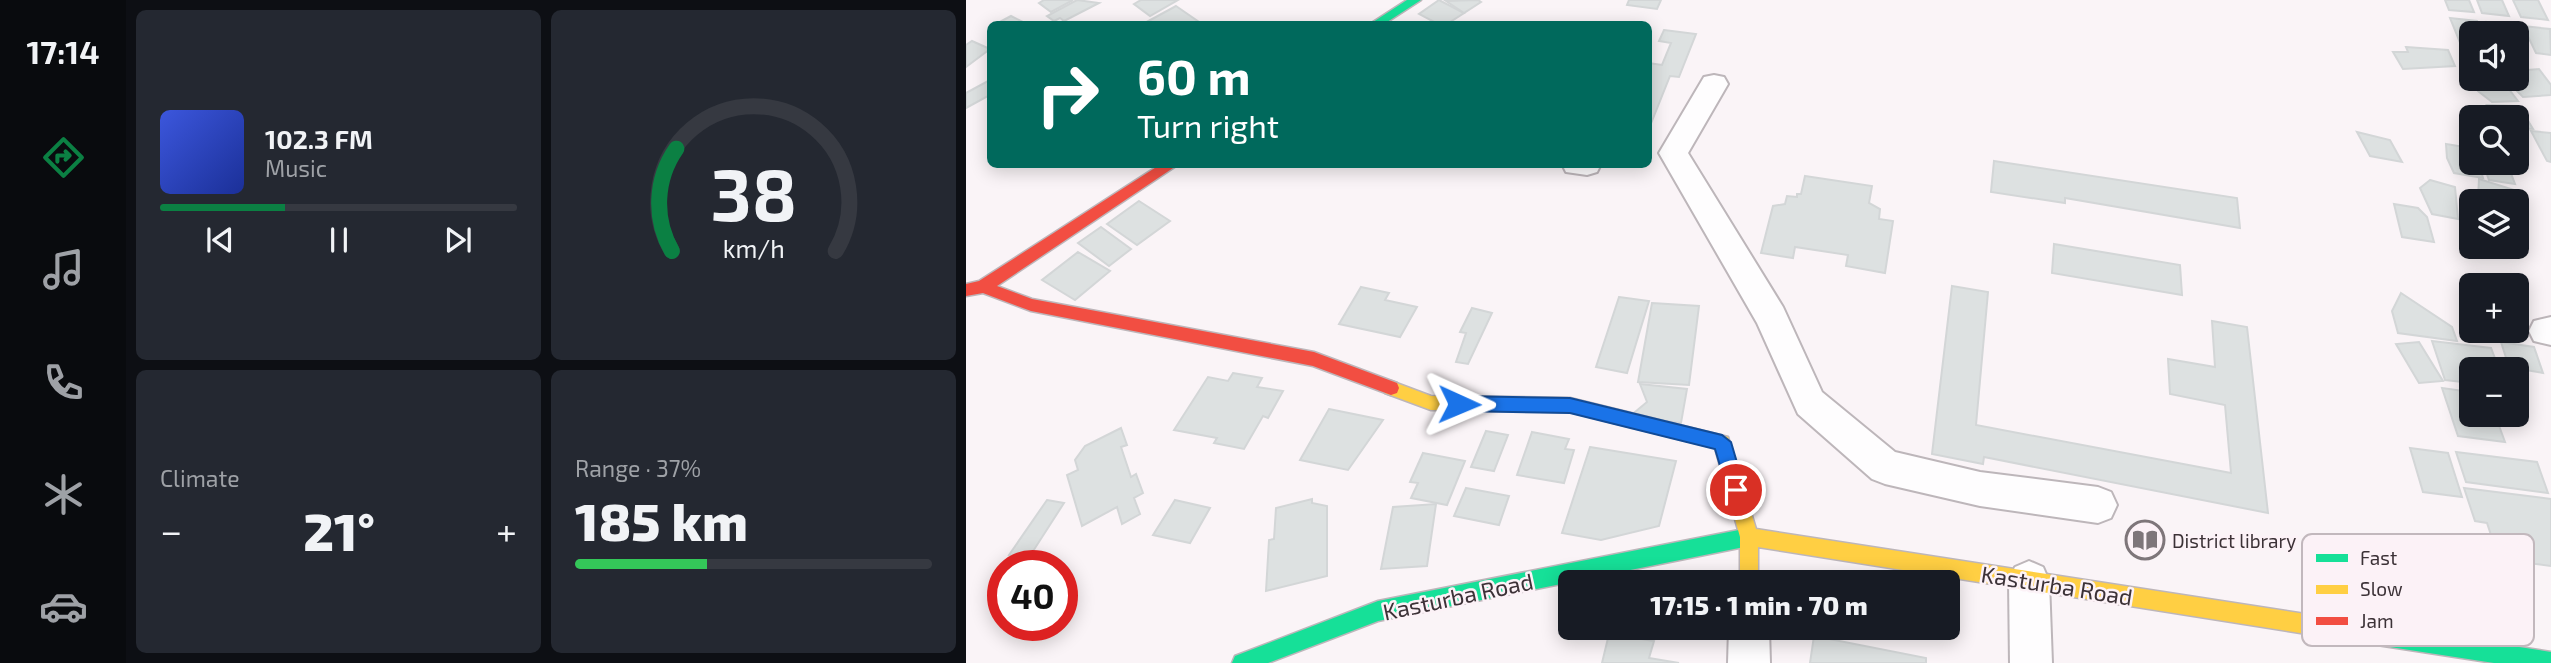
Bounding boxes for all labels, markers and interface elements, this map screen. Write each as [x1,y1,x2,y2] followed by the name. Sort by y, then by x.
[2459,21,2529,427] map controls
[2459,21,2529,91] button: sound
[26,32,100,70] text: 17:14
[1137,46,1251,105] text: 60 m
[1022,49,1113,140] icon: right
[2459,105,2529,175] button: search
[1137,106,1279,144] text: Turn right
[265,123,373,154] text: 102.3 FM
[39,133,88,182] icon: directions
[710,148,797,236] text: 38
[265,154,327,182] text: Music
[2459,189,2529,259] button: layers
[201,221,239,259] icon: previous
[320,221,358,259] icon: pause
[439,221,477,259] icon: next
[722,233,785,263] text: km/h
[39,245,88,294] icon: music
[2459,273,2529,343] button: +
[2459,357,2529,427] button: −
[39,358,88,407] icon: phone
[1422,367,1496,441] position arrow
[575,454,701,482] text: Range · 37%
[1706,460,1766,520] pin
[160,464,240,492] text: Climate
[39,470,88,519] icon: climate
[1717,471,1755,509] icon: arrive
[575,489,748,551] text: 185 km
[303,499,375,561] text: 21°
[160,507,182,553] text: −
[496,507,517,553] text: +
[2124,519,2166,561] library icon: District library
[2172,529,2296,552] place label: District library
[2302,534,2534,646] legend
[2360,546,2397,569] text: Fast
[987,550,1078,641] speed limit sign: 40
[1979,559,2135,611] street label: Kasturba Road
[1380,566,1536,626] street label: Kasturba Road
[2360,577,2403,600] text: Slow
[39,582,88,631] icon: car
[1650,589,1868,620] text: 17:15 · 1 min · 70 m
[2360,609,2394,632] text: Jam

